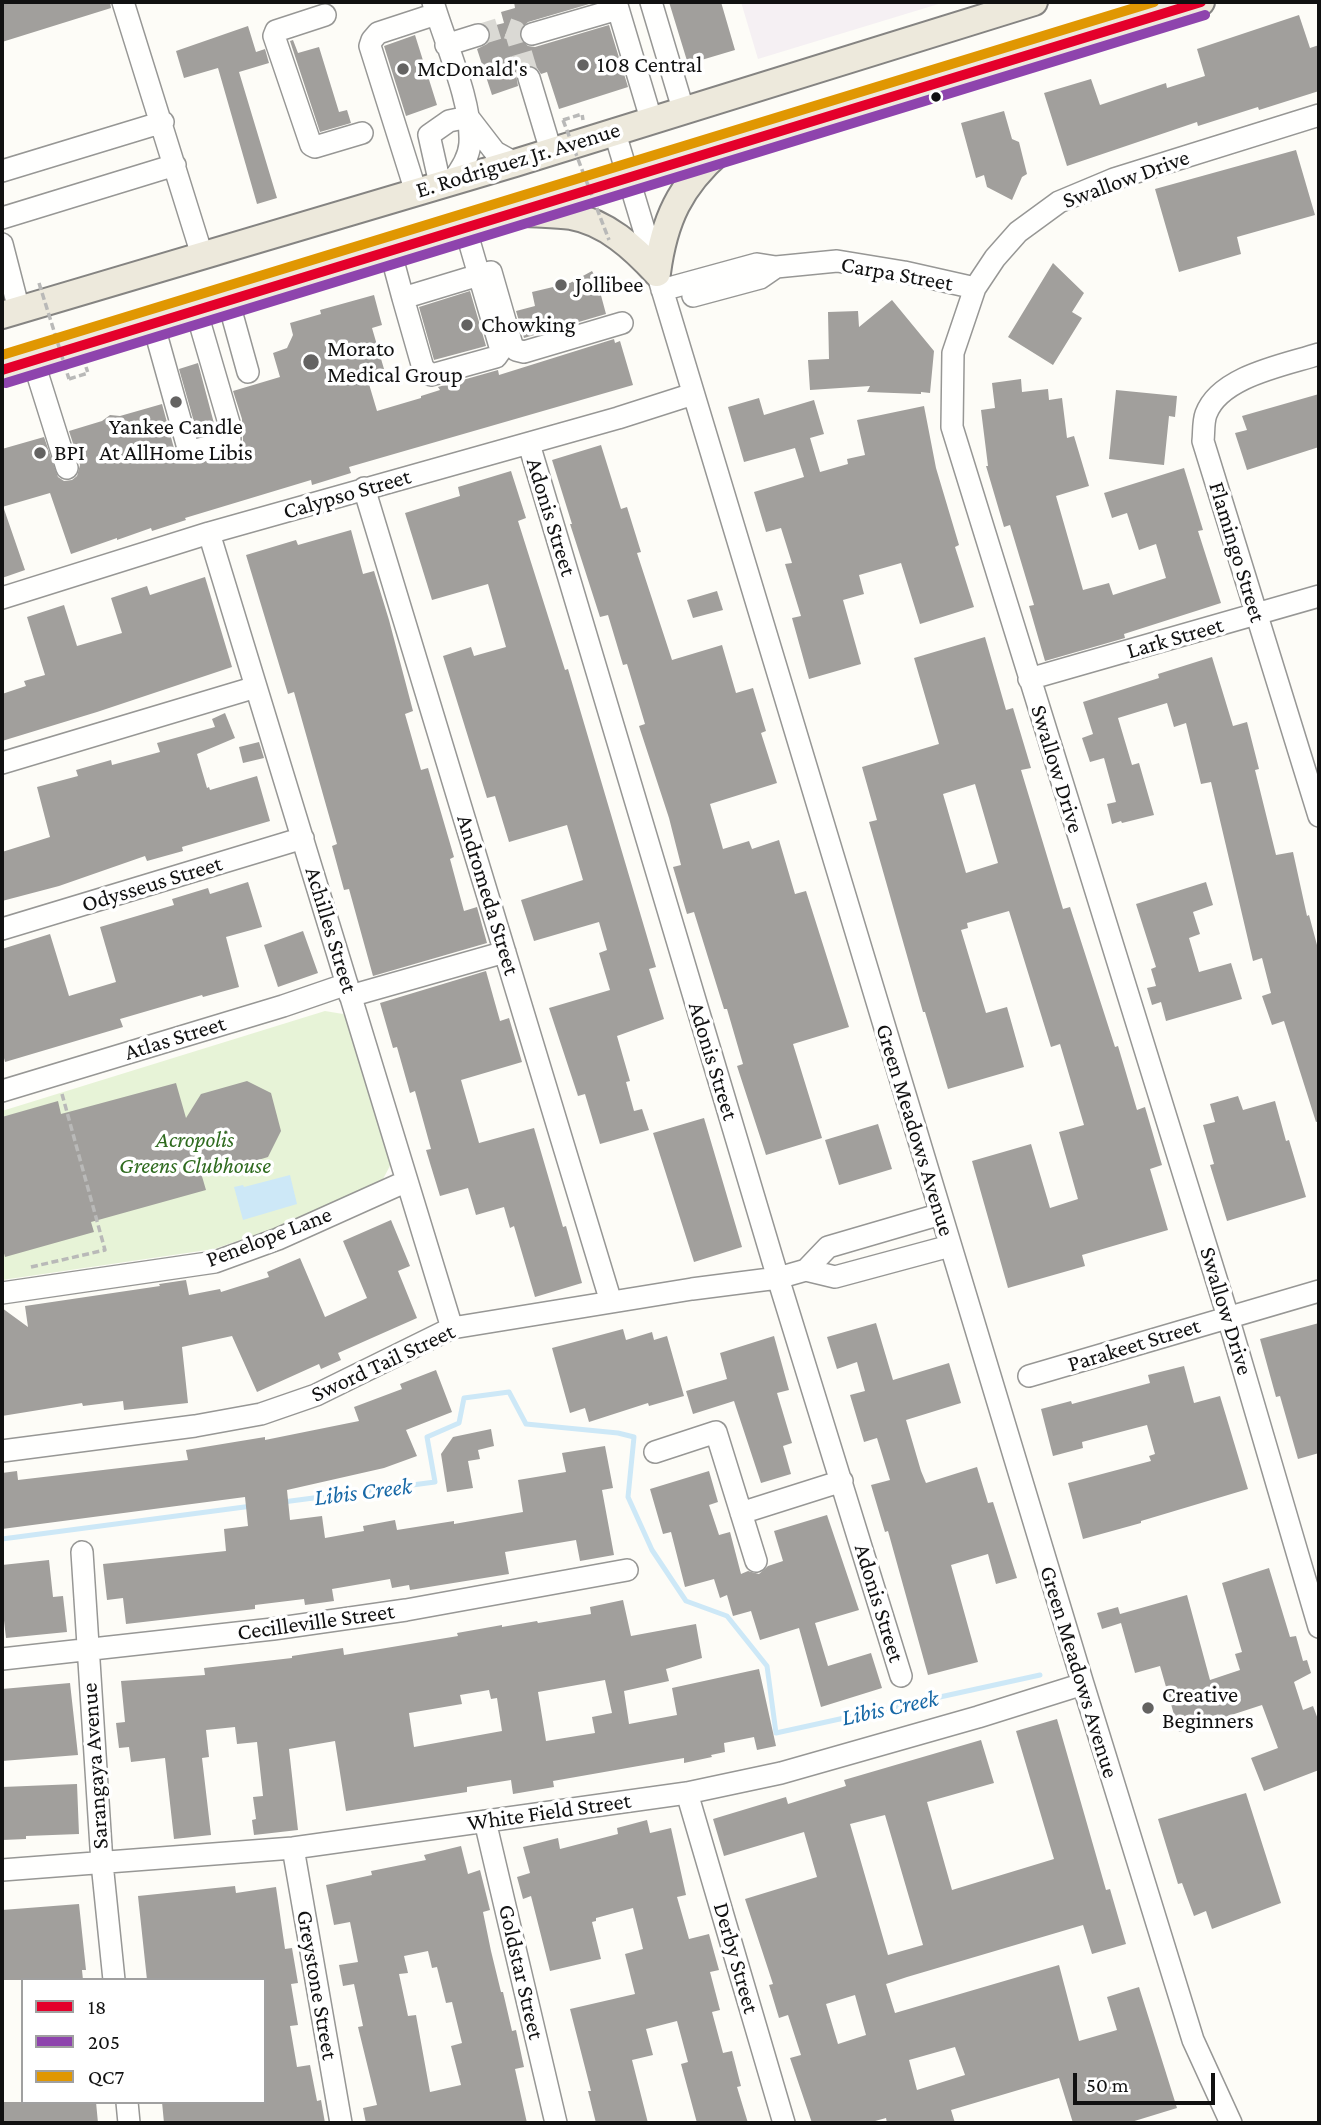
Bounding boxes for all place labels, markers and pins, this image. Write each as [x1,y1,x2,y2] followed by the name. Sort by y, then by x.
[597,51,702,79] place label: 108 Central
[417,55,528,83] place label: McDonald's
[575,57,591,73] marker: 108 Central
[395,61,411,77] marker: McDonald's
[929,90,943,104] unlabelled marker
[575,271,643,299] place label: Jollibee
[553,277,569,293] marker: Jollibee
[481,311,576,339] place label: Chowking
[459,317,475,333] marker: Chowking
[327,335,463,389] place label: Morato Medical Group
[301,352,321,372] marker: Morato Medical Group
[168,394,184,410] marker: Yankee Candle At AllHome Libis
[99,413,253,467] place label: Yankee Candle At AllHome Libis
[54,439,85,467] place label: BPI
[32,445,48,461] marker: BPI
[1162,1681,1254,1735] place label: Creative Beginners
[1140,1700,1156,1716] marker: Creative Beginners

